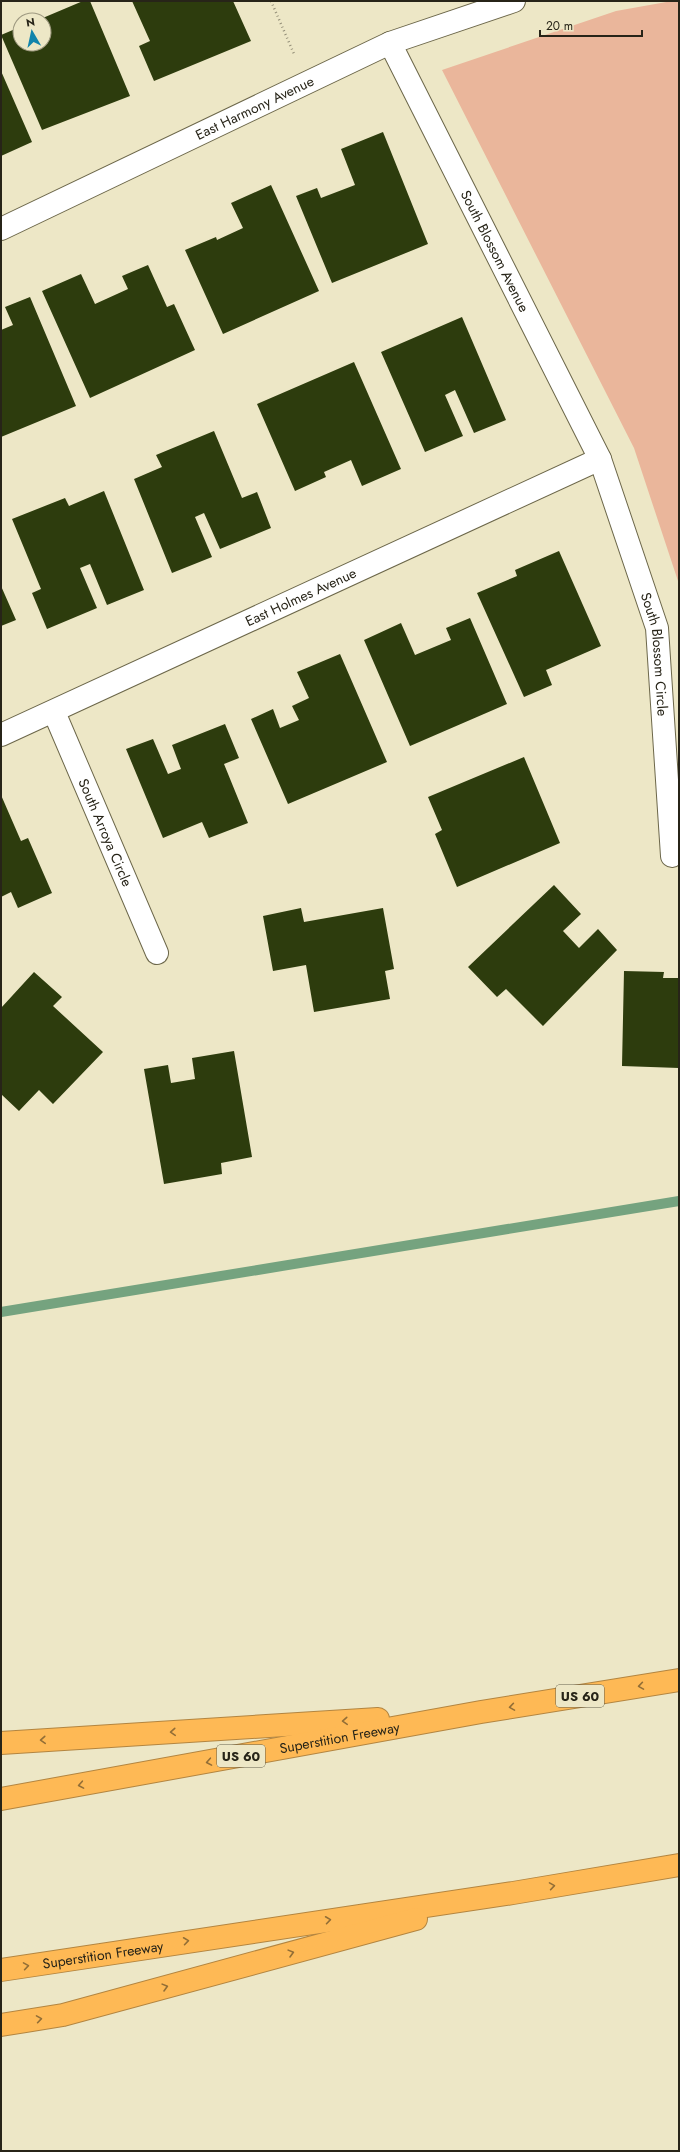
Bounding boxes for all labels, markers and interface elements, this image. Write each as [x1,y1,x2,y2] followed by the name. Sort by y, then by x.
[12,12,52,52] north arrow
[540,12,642,38] scale bar
[25,14,36,31] text: N
[546,17,573,35] text: 20 m
[192,71,317,145] street label: East Harmony Avenue
[456,187,534,315] street label: South Blossom Avenue
[242,563,359,631] street label: East Holmes Avenue
[636,590,673,717] street label: South Blossom Circle
[74,775,137,890] street label: South Arroya Circle
[637,1682,644,1690] one-way arrow
[556,1685,604,1707] road number: US 60
[509,1703,515,1711] one-way arrow
[278,1717,402,1758] street label: Superstition Freeway
[342,1717,348,1725] one-way arrow
[170,1727,176,1736] one-way arrow
[40,1736,46,1744] one-way arrow
[217,1745,265,1767] road number: US 60
[206,1757,212,1766] one-way arrow
[78,1780,84,1789] one-way arrow
[549,1882,555,1891] one-way arrow
[325,1916,331,1925] one-way arrow
[41,1936,165,1974] street label: Superstition Freeway
[183,1937,189,1946] one-way arrow
[287,1949,294,1958] one-way arrow
[22,1962,29,1970] one-way arrow
[162,1983,169,1992] one-way arrow
[36,2015,43,2023] one-way arrow

